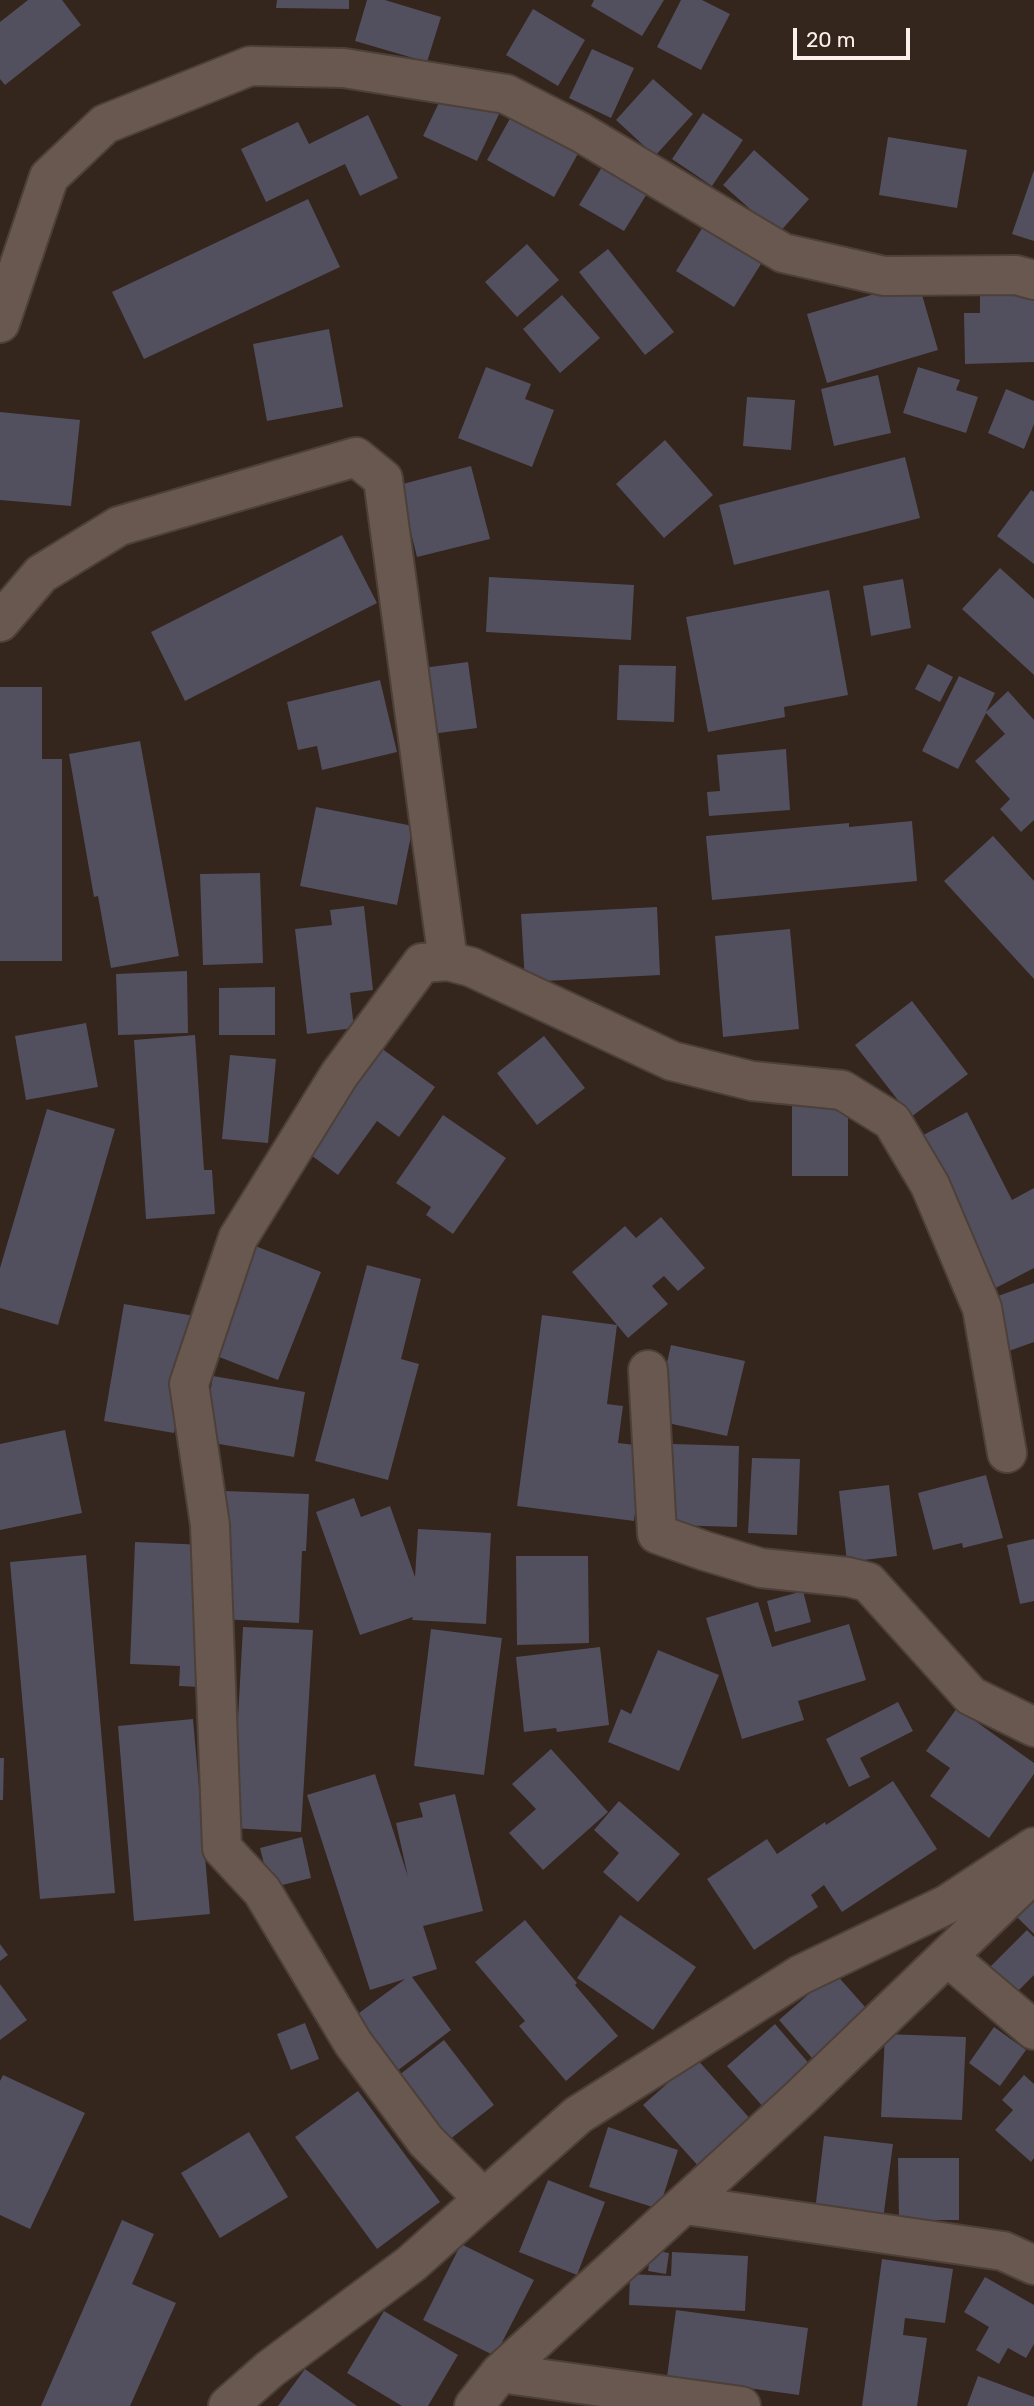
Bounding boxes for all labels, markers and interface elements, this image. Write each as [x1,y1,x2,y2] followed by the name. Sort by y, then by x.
[796,14,913,58] scale bar
[806,27,855,52] text: 20 m

